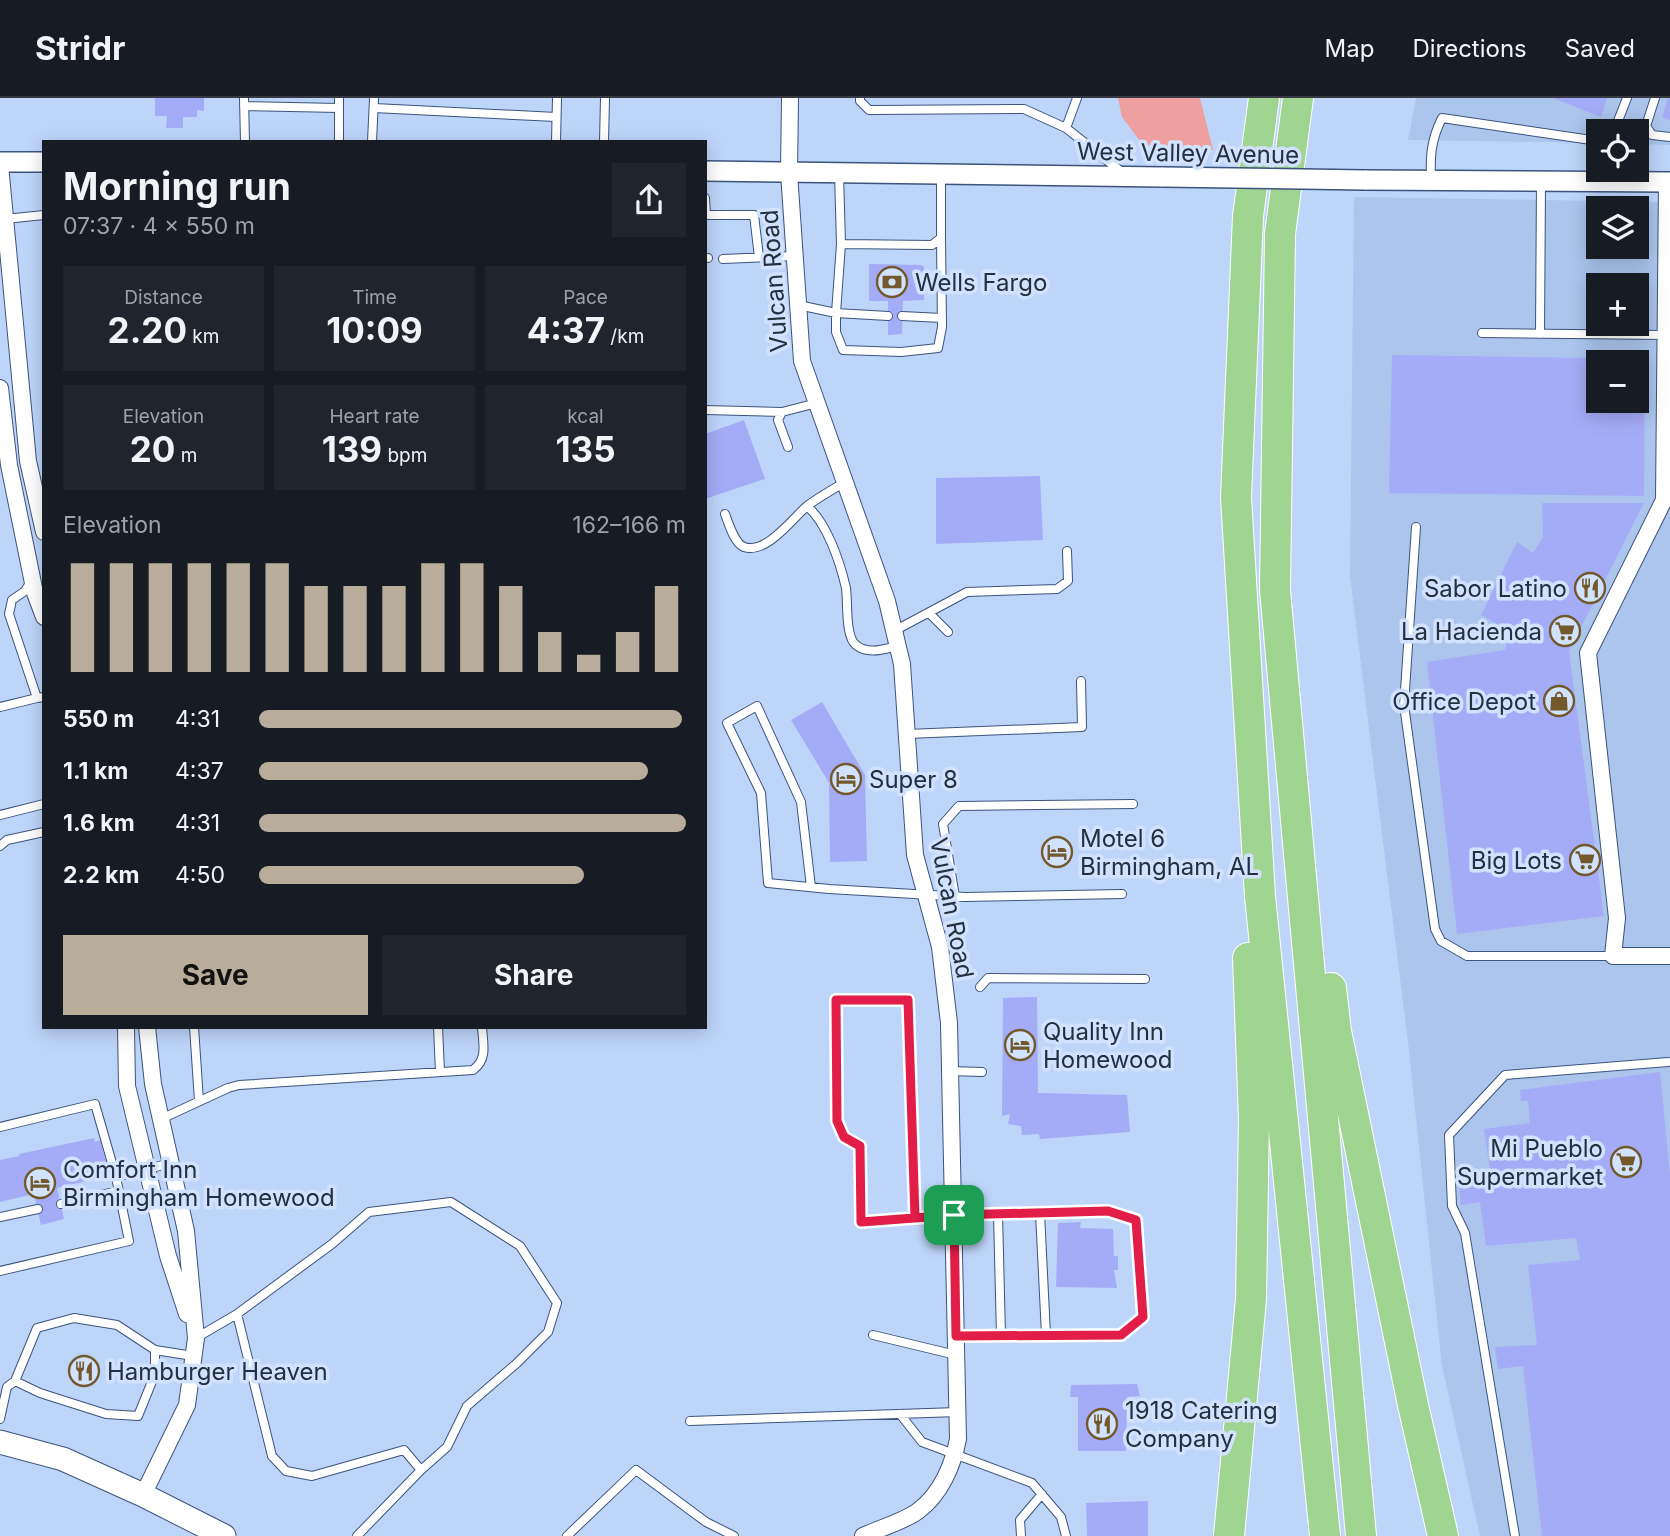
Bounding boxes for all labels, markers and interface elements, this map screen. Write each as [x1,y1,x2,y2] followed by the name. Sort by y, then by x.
[35,28,126,68] text: Stridr
[1325,34,1374,63] text: Map
[1412,34,1527,63] text: Directions
[1565,34,1635,63] text: Saved
[1586,119,1649,413] map controls
[1586,119,1649,182] button: locate
[1077,137,1299,169] street label: West Valley Avenue
[63,163,291,209] text: Morning run
[612,163,686,237] button: share
[1586,196,1649,259] button: layers
[755,209,793,353] street label: Vulcan Road
[63,212,255,240] text: 07:37 · 4 × 550 m
[875,265,909,299] bank icon: Wells Fargo
[915,268,1047,297] place label: Wells Fargo
[1586,273,1649,336] button: +
[124,286,203,309] text: Distance
[352,286,397,309] text: Time
[563,286,608,309] text: Pace
[108,309,187,351] text: 2.20
[326,309,423,351] text: 10:09
[527,309,605,351] text: 4:37
[187,325,219,348] text: km
[605,325,644,348] text: /km
[1586,350,1649,413] button: −
[123,405,204,428] text: Elevation
[330,405,420,428] text: Heart rate
[567,405,604,428] text: kcal
[130,428,175,470] text: 20
[322,428,382,470] text: 139
[555,428,616,470] text: 135
[175,444,197,467] text: m
[382,444,427,467] text: bpm
[63,511,162,539] text: Elevation
[572,511,686,539] text: 162–166 m
[1573,571,1607,605] restaurant icon: Sabor Latino
[1424,574,1567,603] place label: Sabor Latino
[1548,614,1582,648] supermarket icon: La Hacienda
[1401,617,1542,646] place label: La Hacienda
[1542,684,1576,718] shop icon: Office Depot
[1392,687,1536,716] place label: Office Depot
[63,705,134,733] text: 550 m
[175,705,220,733] text: 4:31
[63,757,128,785] text: 1.1 km
[175,757,224,785] text: 4:37
[829,762,863,796] hotel icon: Super 8
[869,765,958,794] place label: Super 8
[63,809,135,837] text: 1.6 km
[175,809,220,837] text: 4:31
[1080,824,1259,881] place label: Motel 6 Birmingham, AL
[924,835,980,981] street label: Vulcan Road
[1040,835,1074,869] hotel icon: Motel 6 Birmingham, AL
[1568,843,1602,877] supermarket icon: Big Lots
[1471,846,1562,875] place label: Big Lots
[63,861,139,889] text: 2.2 km
[175,861,225,889] text: 4:50
[63,935,368,1015] button: Save
[382,935,686,1015] button: Share
[1043,1017,1173,1074] place label: Quality Inn Homewood
[1003,1028,1037,1062] hotel icon: Quality Inn Homewood
[1457,1134,1603,1191] place label: Mi Pueblo Supermarket
[1609,1145,1643,1179] supermarket icon: Mi Pueblo Supermarket
[63,1155,335,1212] place label: Comfort Inn Birmingham Homewood
[23,1166,57,1200] hotel icon: Comfort Inn Birmingham Homewood
[924,1185,984,1245] pin
[935,1196,973,1234] icon: arrive
[67,1354,101,1388] restaurant icon: Hamburger Heaven
[107,1357,328,1386] place label: Hamburger Heaven
[1125,1396,1278,1453] place label: 1918 Catering Company
[1085,1407,1119,1441] restaurant icon: 1918 Catering Company

